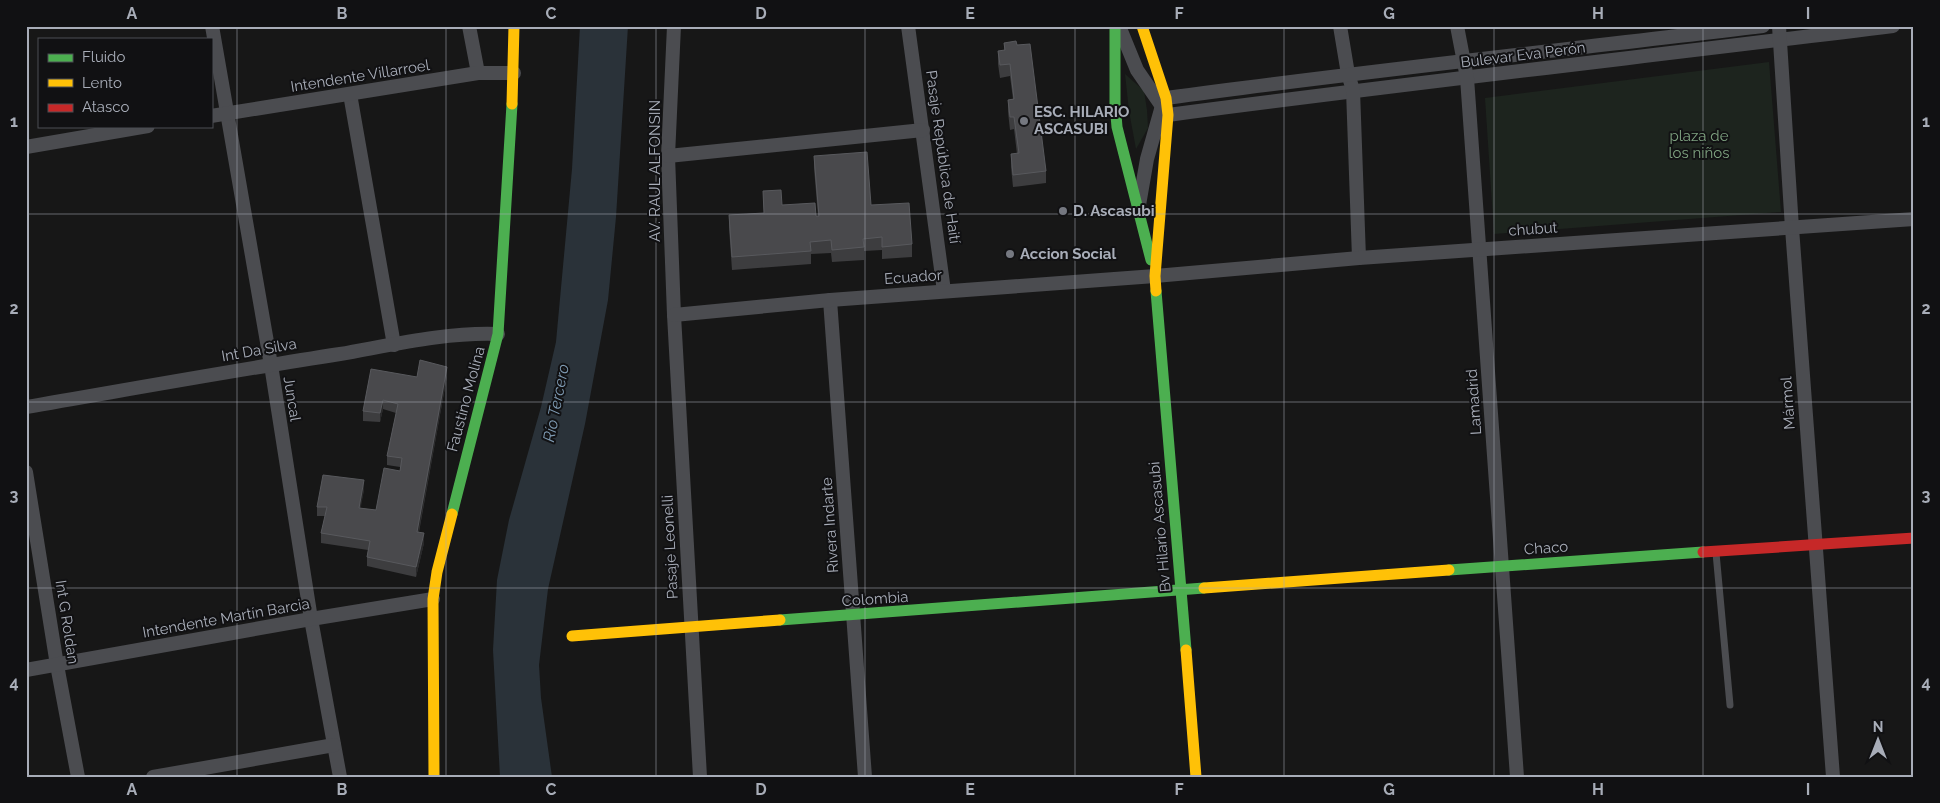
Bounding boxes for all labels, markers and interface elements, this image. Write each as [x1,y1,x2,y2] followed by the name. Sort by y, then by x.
[127,4,138,23] text: A
[337,4,348,23] text: B
[546,4,557,23] text: C
[755,4,767,23] text: D
[965,4,975,23] text: E
[1174,4,1184,23] text: F
[1383,4,1395,23] text: G
[1592,4,1604,23] text: H
[1806,4,1810,23] text: I
[38,38,212,128] legend
[1460,38,1586,72] street label: Bulevar Eva Perón
[82,48,125,66] text: Fluido
[289,56,432,96] street label: Intendente Villarroel
[922,69,964,246] street label: Pasaje República de Haití
[82,74,122,92] text: Lento
[82,98,129,116] text: Atasco
[646,100,664,242] street label: AV. RAUL ALFONSIN
[1034,103,1129,138] place label: ESC. HILARIO ASCASUBI
[10,112,18,131] text: 1
[1922,112,1930,131] text: 1
[1018,115,1030,127] marker: ESC. HILARIO ASCASUBI
[1668,127,1730,162] park label: plaza de los niños
[1073,202,1155,220] place label: D. Ascasubi
[1057,205,1069,217] marker: D. Ascasubi
[1508,218,1558,240] street label: chubut
[1020,245,1116,263] place label: Accion Social
[1004,248,1016,260] marker: Accion Social
[884,266,943,288] street label: Ecuador
[9,299,19,318] text: 2
[1921,299,1931,318] text: 2
[220,335,298,365] street label: Int Da Silva
[443,344,489,454] street label: Faustino Molina
[539,362,573,444] water label: Río Tercero
[1463,368,1485,436] street label: Lamadrid
[280,375,305,424] street label: Juncal
[1777,375,1799,430] street label: Mármol
[1145,461,1175,593] street label: Bv Hilario Ascasubi
[818,476,842,573] street label: Rivera Indarte
[10,486,19,505] text: 3
[1922,486,1931,505] text: 3
[658,495,682,599] street label: Pasaje Leonelli
[1523,537,1569,559] street label: Chaco
[51,579,83,665] street label: Int G Roldan
[841,588,909,610] street label: Colombia
[141,594,311,642] street label: Intendente Martín Barcia
[9,673,19,692] text: 4
[1921,673,1931,692] text: 4
[1852,716,1902,766] north arrow
[1873,719,1883,735] text: N
[127,780,138,799] text: A
[337,780,348,799] text: B
[546,780,557,799] text: C
[755,780,767,799] text: D
[965,780,975,799] text: E
[1174,780,1184,799] text: F
[1383,780,1395,799] text: G
[1592,780,1604,799] text: H
[1806,780,1810,799] text: I

